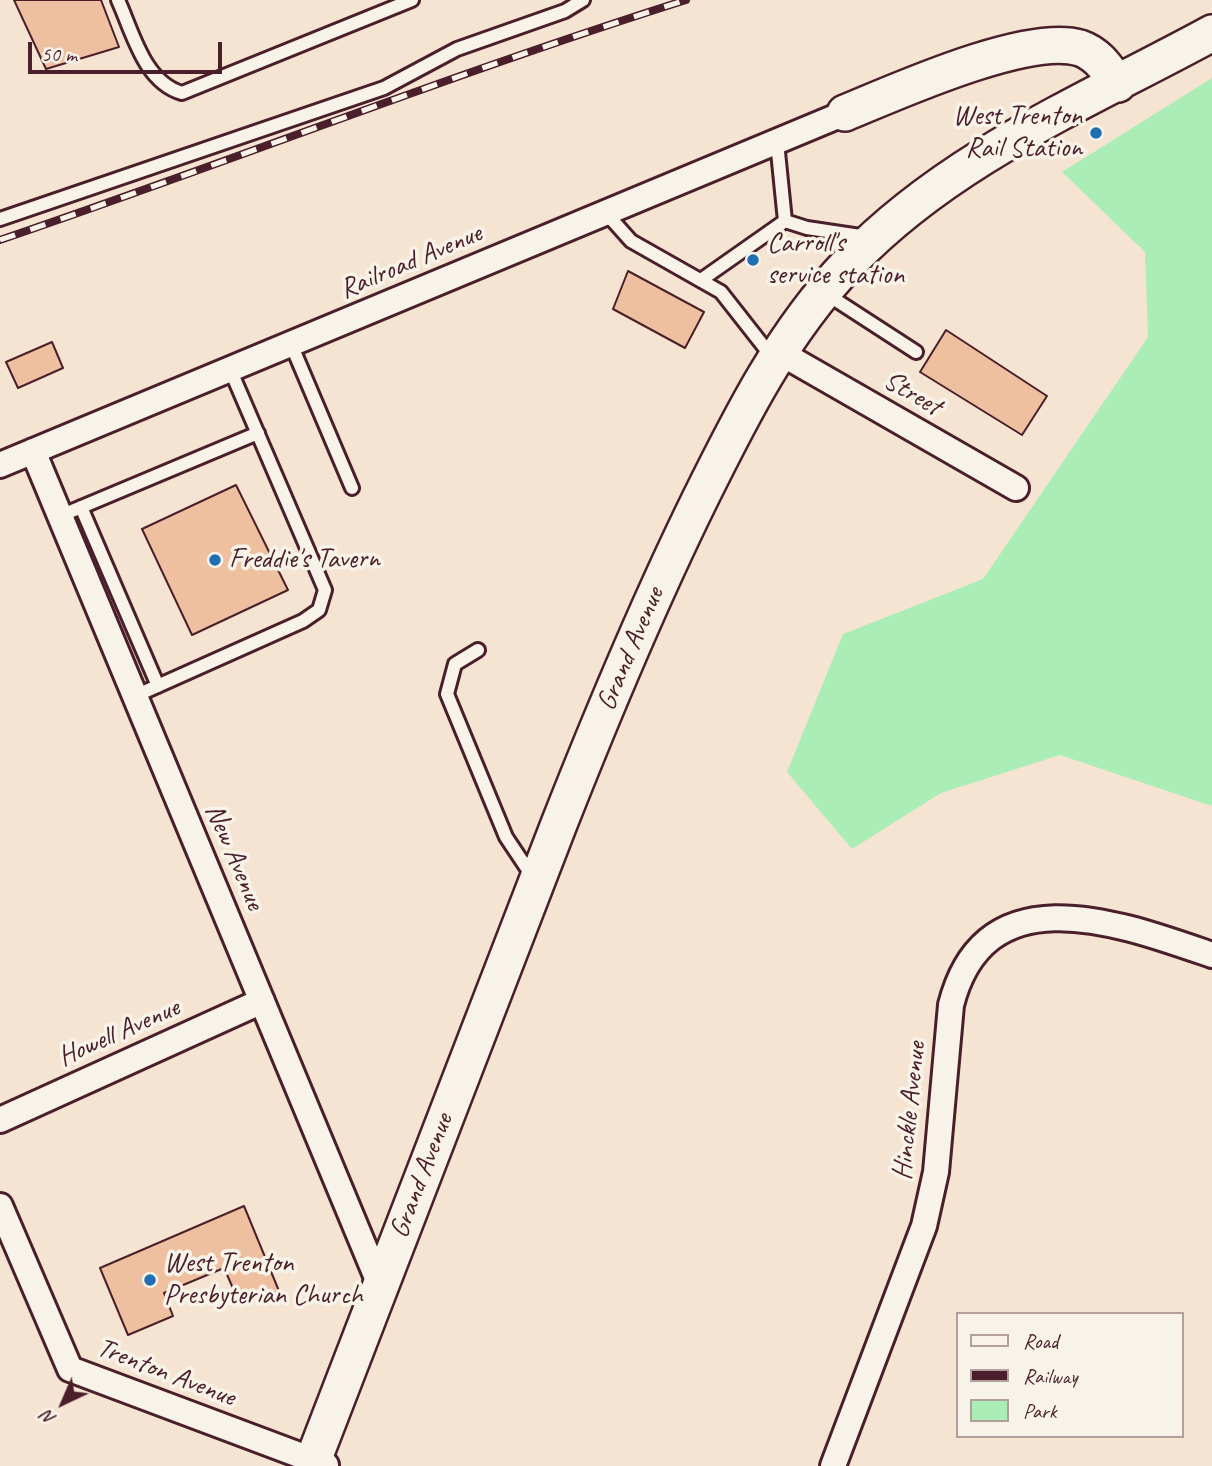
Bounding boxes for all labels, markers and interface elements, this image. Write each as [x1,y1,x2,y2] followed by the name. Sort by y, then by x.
[32,28,226,72] scale bar
[41,41,77,67] text: 50 m
[953,100,1082,166] place label: West Trenton Rail Station
[1088,125,1104,141] marker: West Trenton Rail Station
[335,217,487,307] street label: Railroad Avenue
[767,227,904,293] place label: Carroll's service station
[745,252,761,268] marker: Carroll's service station
[877,364,947,424] street label: Street
[229,543,380,577] place label: Freddie's Tavern
[207,552,223,568] marker: Freddie's Tavern
[590,582,672,716] street label: Grand Avenue
[197,799,271,915] street label: New Avenue
[53,991,185,1075] street label: Howell Avenue
[886,1040,934,1182] street label: Hinckle Avenue
[383,1109,461,1243] street label: Grand Avenue
[164,1247,363,1313] place label: West Trenton Presbyterian Church
[142,1272,158,1288] marker: West Trenton Presbyterian Church
[956,1312,1184,1438] legend
[1023,1328,1058,1354] text: Road
[92,1331,240,1415] street label: Trenton Avenue
[1023,1363,1077,1389] text: Railway
[28,1368,98,1438] north arrow
[1023,1398,1056,1424] text: Park
[36,1405,61,1431] text: N

